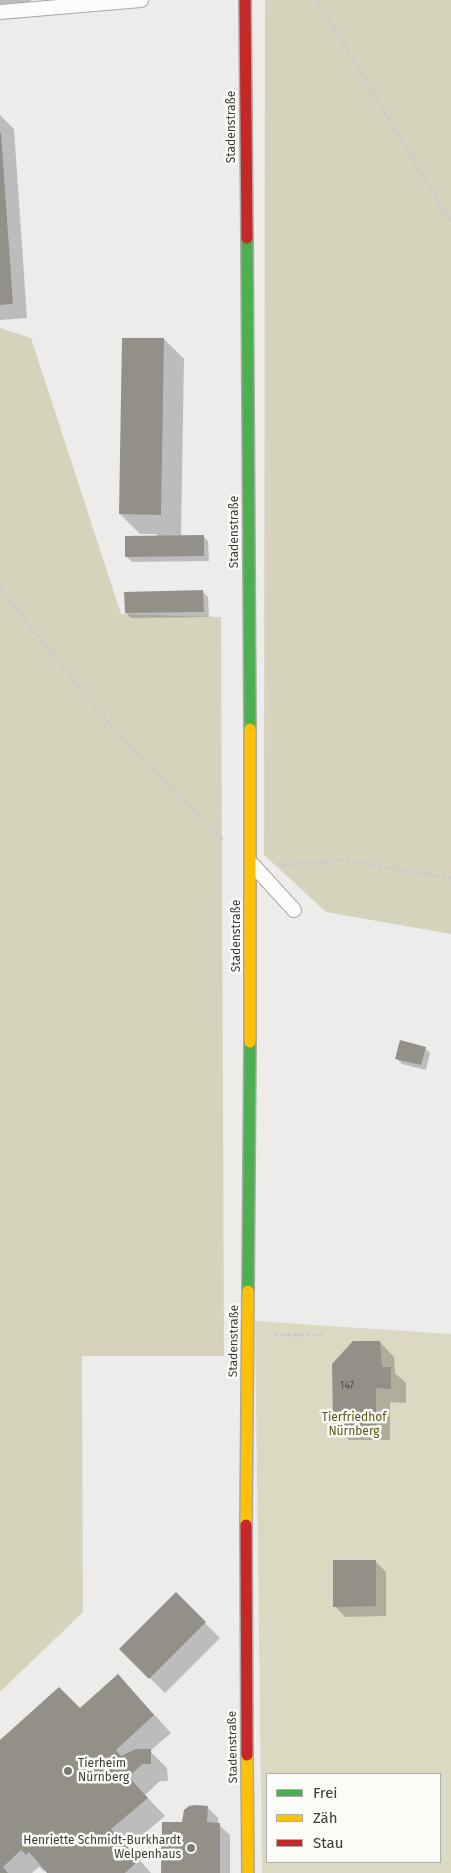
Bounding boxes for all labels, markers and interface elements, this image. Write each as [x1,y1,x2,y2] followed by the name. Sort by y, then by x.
[225,91,239,163] street label: Stadenstraße
[228,496,242,568] street label: Stadenstraße
[230,900,244,972] street label: Stadenstraße
[226,1305,242,1377] street label: Stadenstraße
[340,1380,354,1392] house number: 147
[322,1411,386,1439] park label: Tierfriedhof Nürnberg
[225,1711,241,1783] street label: Stadenstraße
[78,1757,129,1785] place label: Tierheim Nürnberg
[62,1765,74,1777] marker: Tierheim Nürnberg
[266,1773,441,1863] legend
[313,1784,338,1802] text: Frei
[313,1809,338,1827] text: Zäh
[23,1834,181,1862] place label: Henriette Schmidt-Burkhardt Welpenhaus
[313,1834,343,1852] text: Stau
[185,1842,197,1854] marker: Henriette Schmidt-Burkhardt Welpenhaus

